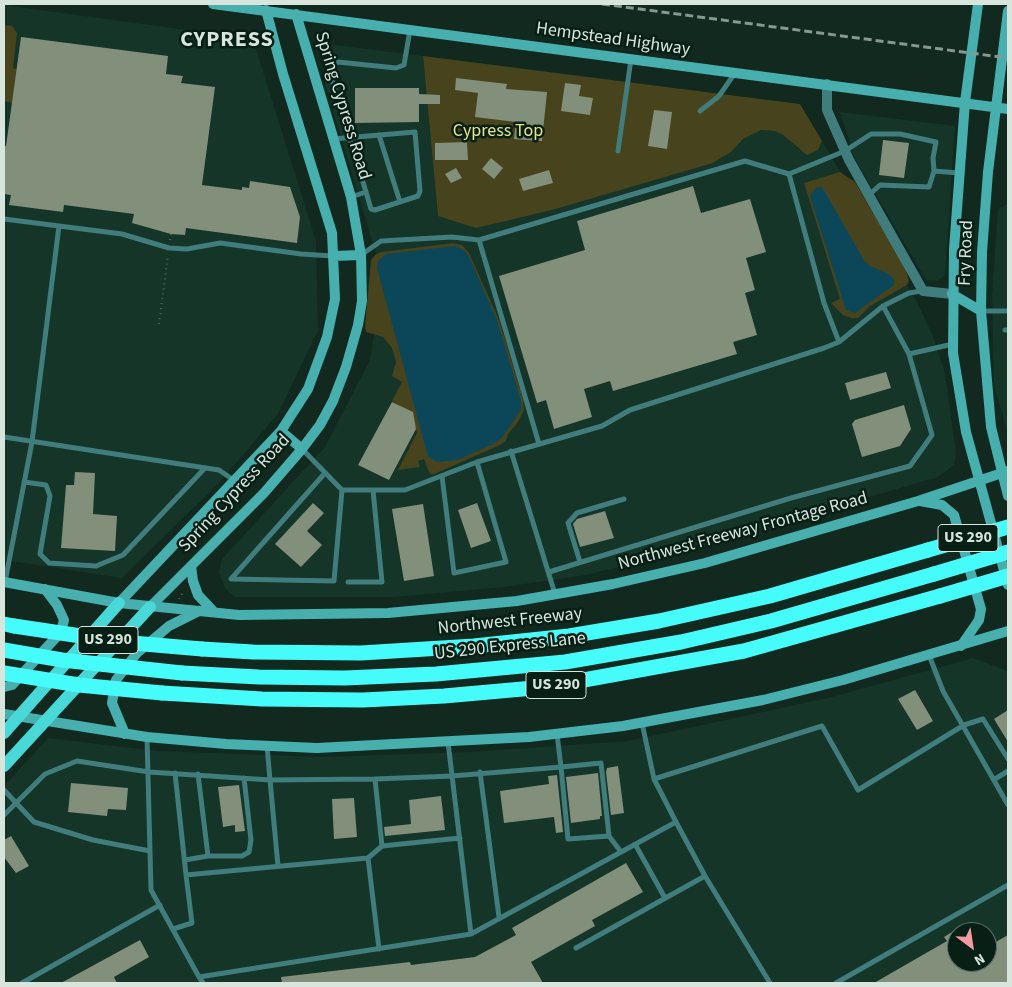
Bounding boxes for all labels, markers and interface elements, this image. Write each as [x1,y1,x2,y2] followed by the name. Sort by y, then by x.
[535,19,691,61] street label: Hempstead Highway
[179,28,275,54] district label: CYPRESS
[309,29,375,183] street label: Spring Cypress Road
[453,121,543,143] park label: Cypress Top
[955,220,979,286] street label: Fry Road
[175,430,295,558] street label: Spring Cypress Road
[616,488,870,576] street label: Northwest Freeway Frontage Road
[938,524,998,552] road number: US 290
[437,604,583,640] street label: Northwest Freeway
[78,626,138,654] road number: US 290
[433,628,587,666] street label: US 290 Express Lane
[526,672,586,698] road number: US 290
[947,922,997,972] north arrow
[970,948,988,970] text: N

